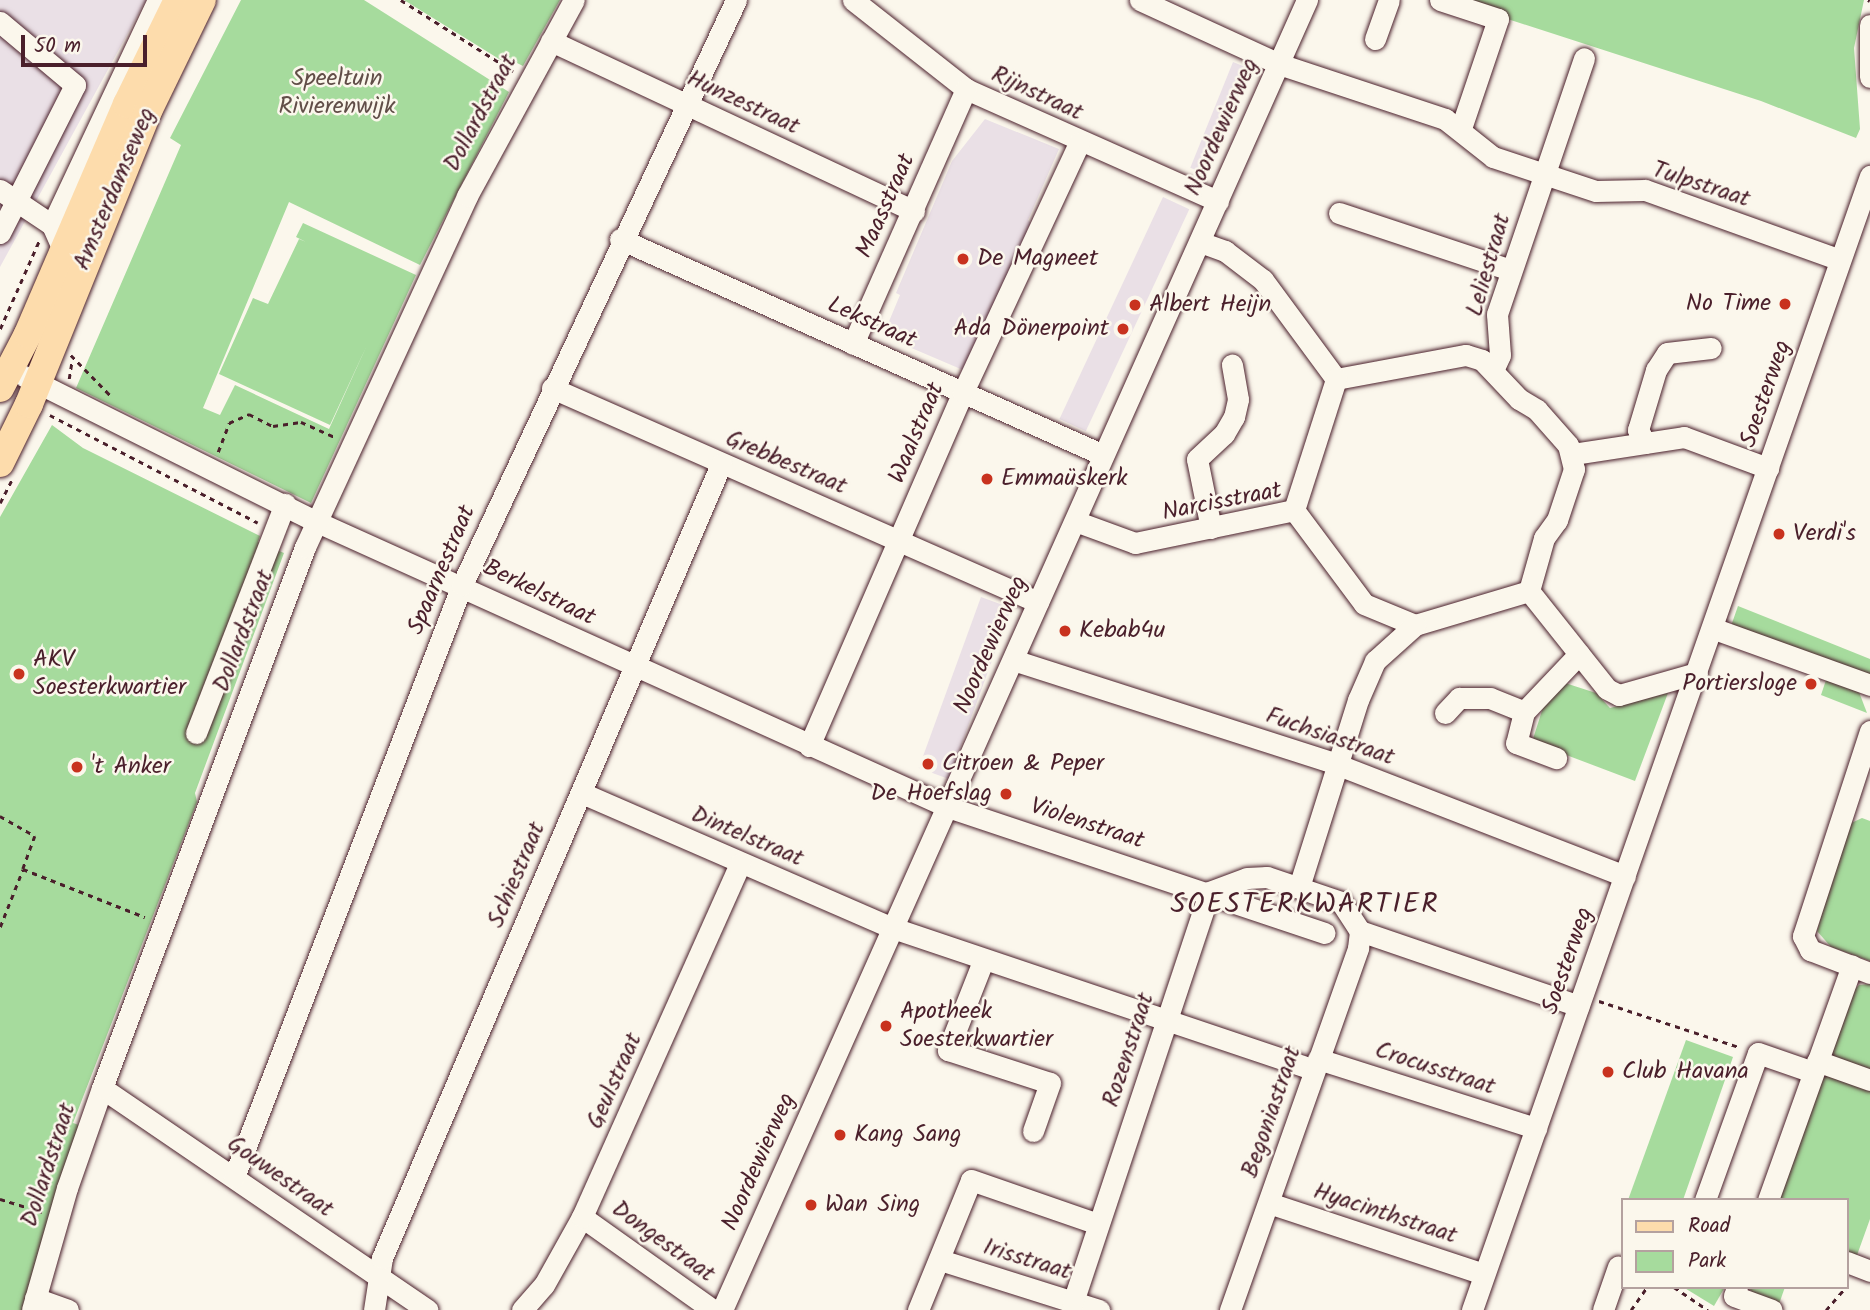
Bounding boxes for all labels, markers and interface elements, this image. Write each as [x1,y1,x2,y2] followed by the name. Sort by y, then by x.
[24,21,150,65] scale bar
[34,30,81,63] text: 50 m
[438,49,524,177] street label: Dollardstraat
[1179,54,1265,200] street label: Noordewierweg
[987,60,1087,128] street label: Rijnstraat
[682,64,804,142] street label: Hunzestraat
[278,65,396,121] park label: Speeltuin Rivierenwijk
[68,103,162,275] street label: Amsterdamseweg
[850,149,922,263] street label: Maasstraat
[1649,156,1753,214] street label: Tulpstraat
[1461,210,1517,320] street label: Leliestraat
[977,245,1098,273] place label: De Magneet
[955,251,971,267] marker: De Magneet
[1686,290,1771,318] place label: No Time
[823,291,921,355] street label: Lekstraat
[1149,291,1271,319] place label: Albert Heijn
[1777,296,1793,312] marker: No Time
[1127,297,1143,313] marker: Albert Heijn
[954,315,1109,343] place label: Ada Dönerpoint
[1115,321,1131,337] marker: Ada Dönerpoint
[1734,337,1798,451] street label: Soesterweg
[883,378,951,488] street label: Waalstraat
[721,425,851,501] street label: Grebbestraat
[1001,465,1127,493] place label: Emmaüskerk
[979,471,995,487] marker: Emmaüskerk
[1160,476,1284,528] street label: Narcisstraat
[402,501,482,639] street label: Spaarnestraat
[1793,520,1856,548] place label: Verdi's
[1771,526,1787,542] marker: Verdi's
[478,553,600,633] street label: Berkelstraat
[208,566,280,696] street label: Dollardstraat
[948,572,1034,718] street label: Noordewierweg
[1079,617,1165,645] place label: Kebab4u
[1057,623,1073,639] marker: Kebab4u
[33,646,186,702] place label: AKV Soesterkwartier
[11,666,27,682] marker: AKV Soesterkwartier
[1682,670,1797,698] place label: Portiersloge
[1803,676,1819,692] marker: Portiersloge
[1262,702,1398,772] street label: Fuchsiastraat
[942,750,1104,778] place label: Citroen & Peper
[91,753,171,781] place label: 't Anker
[920,756,936,772] marker: Citroen & Peper
[69,759,85,775] marker: 't Anker
[871,780,992,808] place label: De Hoefslag
[998,786,1014,802] marker: De Hoefslag
[1026,792,1148,856] street label: Violenstraat
[687,800,807,874] street label: Dintelstraat
[482,818,552,932] street label: Schiestraat
[1172,888,1438,922] district label: SOESTERKWARTIER
[1536,904,1600,1018] street label: Soesterweg
[1097,989,1161,1111] street label: Rozenstraat
[900,998,1053,1054] place label: Apotheek Soesterkwartier
[878,1018,894,1034] marker: Apotheek Soesterkwartier
[581,1028,649,1134] street label: Geulstraat
[1371,1036,1499,1102] street label: Crocusstraat
[1236,1042,1308,1182] street label: Begoniastraat
[1622,1058,1749,1086] place label: Club Havana
[1600,1064,1616,1080] marker: Club Havana
[716,1089,802,1235] street label: Noordewierweg
[15,1099,83,1231] street label: Dollardstraat
[854,1121,961,1149] place label: Kang Sang
[832,1127,848,1143] marker: Kang Sang
[221,1130,339,1224] street label: Gouwestraat
[1310,1177,1460,1251] street label: Hyacinthstraat
[825,1191,920,1219] place label: Wan Sing
[606,1195,720,1289] street label: Dongestraat
[803,1197,819,1213] marker: Wan Sing
[1622,1198,1849,1289] legend
[1688,1210,1730,1243] text: Road
[979,1233,1075,1287] street label: Irisstraat
[1688,1245,1726,1278] text: Park

